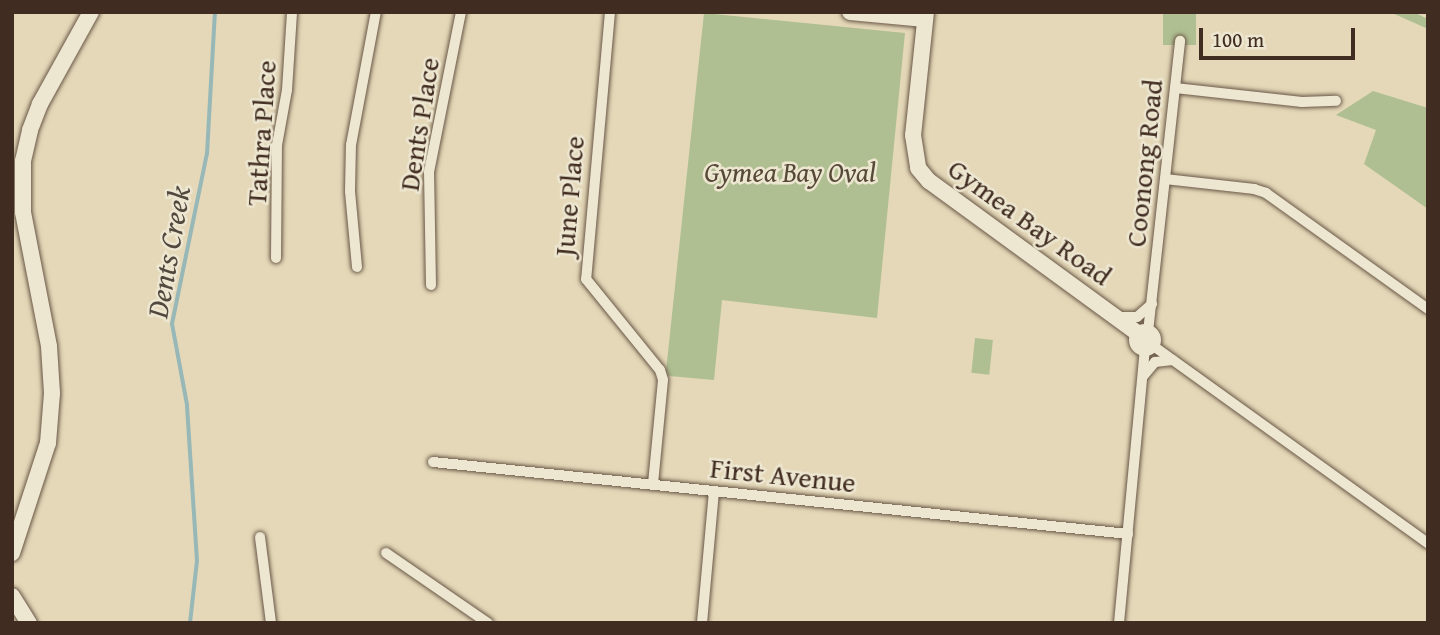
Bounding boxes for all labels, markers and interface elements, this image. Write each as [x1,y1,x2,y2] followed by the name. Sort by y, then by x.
[1202,14,1358,58] scale bar
[1212,24,1264,55] text: 100 m
[392,55,446,193] street label: Dents Place
[239,59,283,207] street label: Tathra Place
[1119,78,1169,248] street label: Coonong Road
[547,134,591,258] street label: June Place
[942,151,1118,293] street label: Gymea Bay Road
[704,155,876,189] park label: Gymea Bay Oval
[139,183,197,321] water label: Dents Creek
[709,451,857,499] street label: First Avenue

